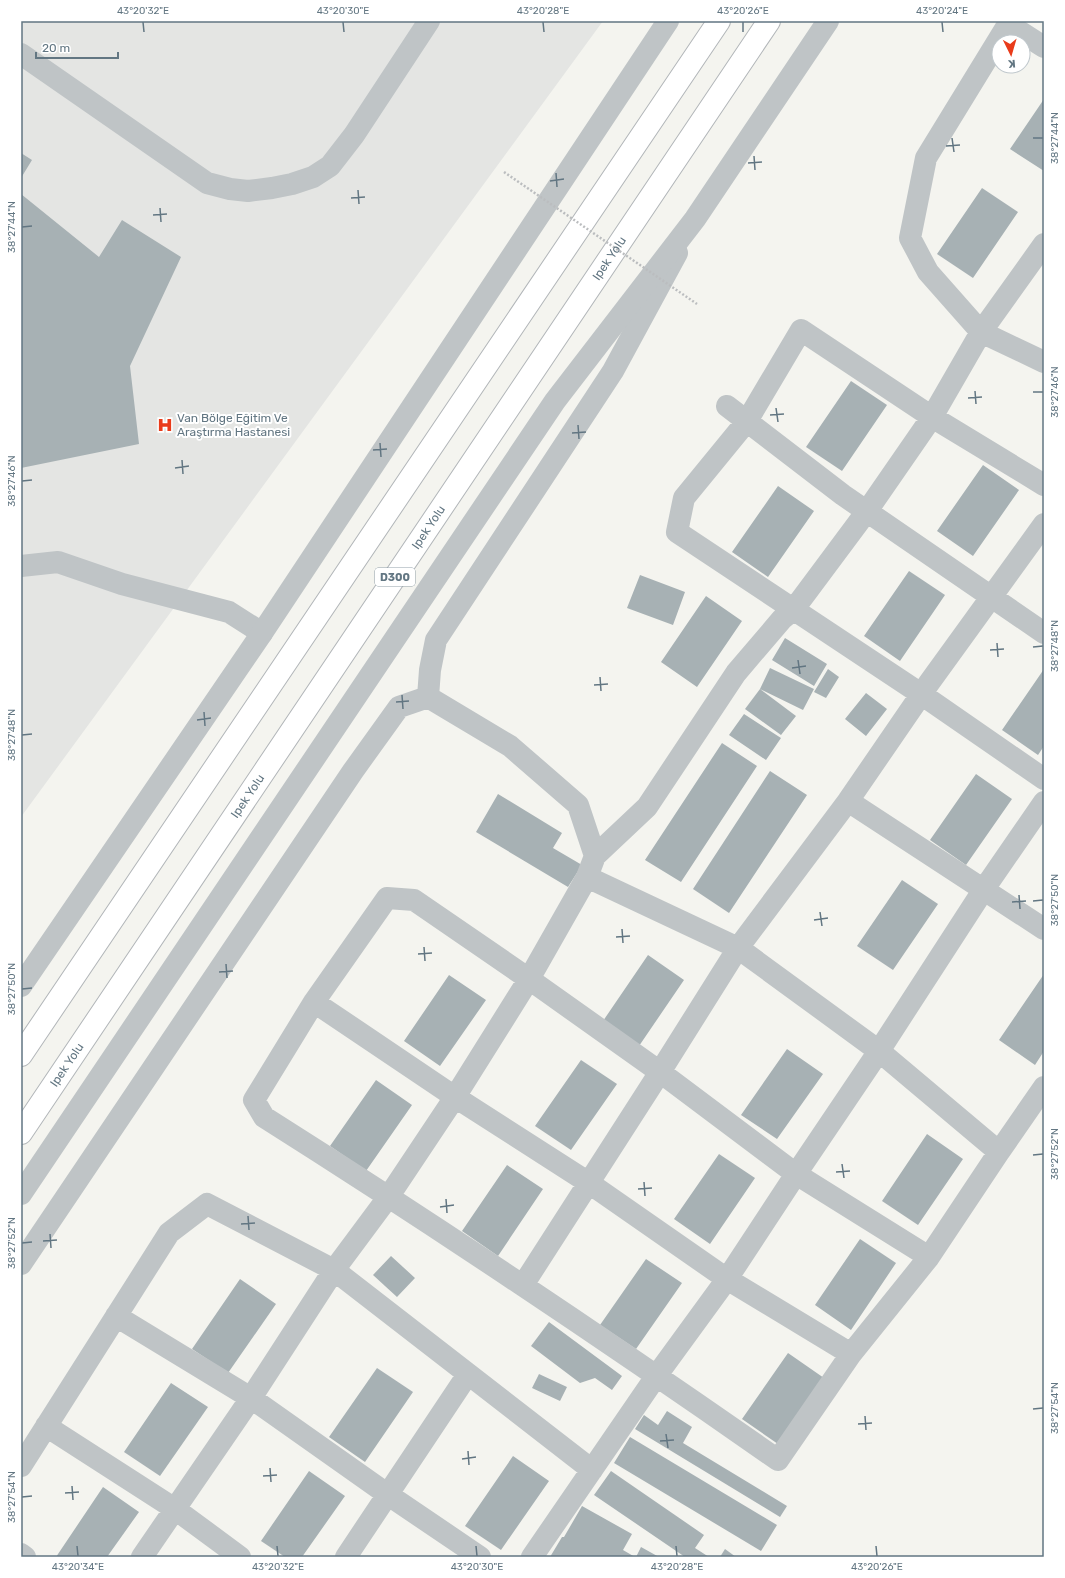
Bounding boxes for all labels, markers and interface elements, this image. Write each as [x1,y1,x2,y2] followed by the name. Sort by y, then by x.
[117,5,169,17] text: 43°20'32"E
[317,5,369,17] text: 43°20'30"E
[517,5,569,17] text: 43°20'28"E
[717,5,769,17] text: 43°20'26"E
[916,5,968,17] text: 43°20'24"E
[36,34,118,60] scale bar
[991,34,1031,74] north arrow
[42,41,70,55] text: 20 m
[1007,57,1016,70] text: K
[1049,112,1061,164] text: 38°27'44"N
[6,201,18,253] text: 38°27'44"N
[590,234,629,283] street label: Ipek Yolu
[1049,366,1061,418] text: 38°27'46"N
[177,411,290,439] place label: Van Bölge Eğitim Ve Araştırma Hastanesi
[156,416,174,434] hospital icon: Van Bölge Eğitim Ve Araştırma Hastanesi
[6,455,18,507] text: 38°27'46"N
[409,503,448,552] street label: Ipek Yolu
[375,568,415,586] road number: D300
[1049,620,1061,672] text: 38°27'48"N
[6,709,18,761] text: 38°27'48"N
[228,772,267,821] street label: Ipek Yolu
[1049,874,1061,926] text: 38°27'50"N
[6,963,18,1015] text: 38°27'50"N
[47,1040,86,1089] street label: Ipek Yolu
[1049,1128,1061,1180] text: 38°27'52"N
[6,1217,18,1269] text: 38°27'52"N
[1049,1382,1061,1434] text: 38°27'54"N
[6,1471,18,1523] text: 38°27'54"N
[52,1561,104,1573] text: 43°20'34"E
[252,1561,304,1573] text: 43°20'32"E
[451,1561,503,1573] text: 43°20'30"E
[651,1561,703,1573] text: 43°20'28"E
[851,1561,903,1573] text: 43°20'26"E

